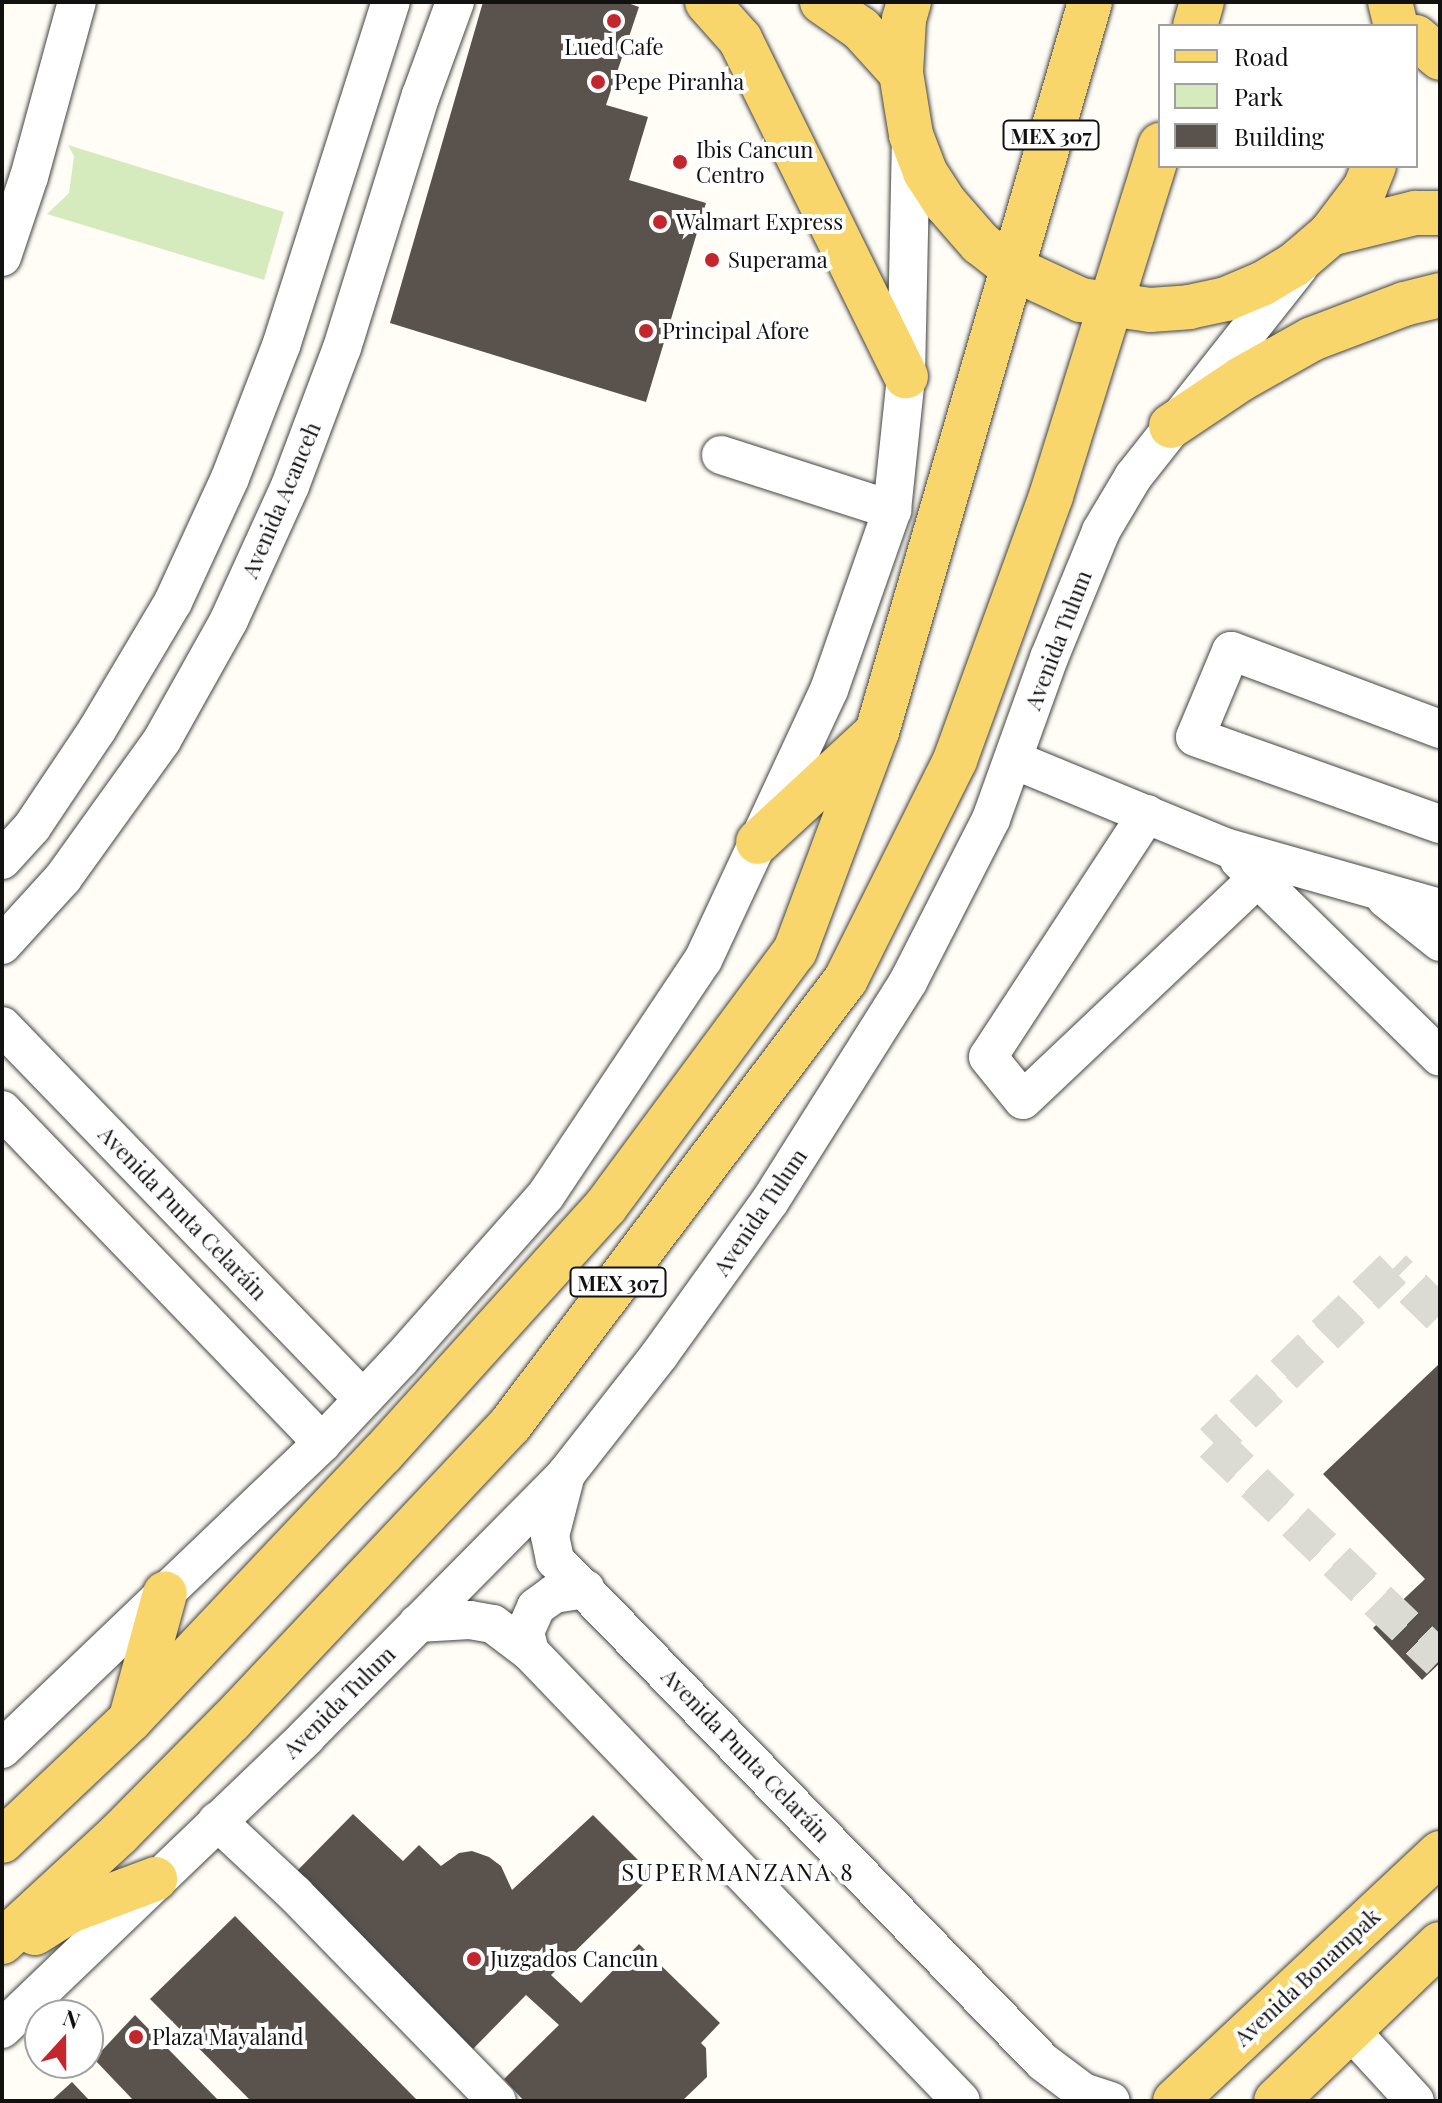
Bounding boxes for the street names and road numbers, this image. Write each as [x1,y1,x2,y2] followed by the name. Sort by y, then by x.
[1001,119,1101,151] road number: MEX 307
[236,418,326,582] street label: Avenida Acanceh
[1019,566,1097,714] street label: Avenida Tulum
[93,1121,273,1305] street label: Avenida Punta Celaráin
[708,1143,812,1281] street label: Avenida Tulum
[568,1266,668,1298] road number: MEX 307
[277,1640,401,1764] street label: Avenida Tulum
[656,1663,836,1847] street label: Avenida Punta Celaráin
[1229,1903,1385,2051] street label: Avenida Bonampak

